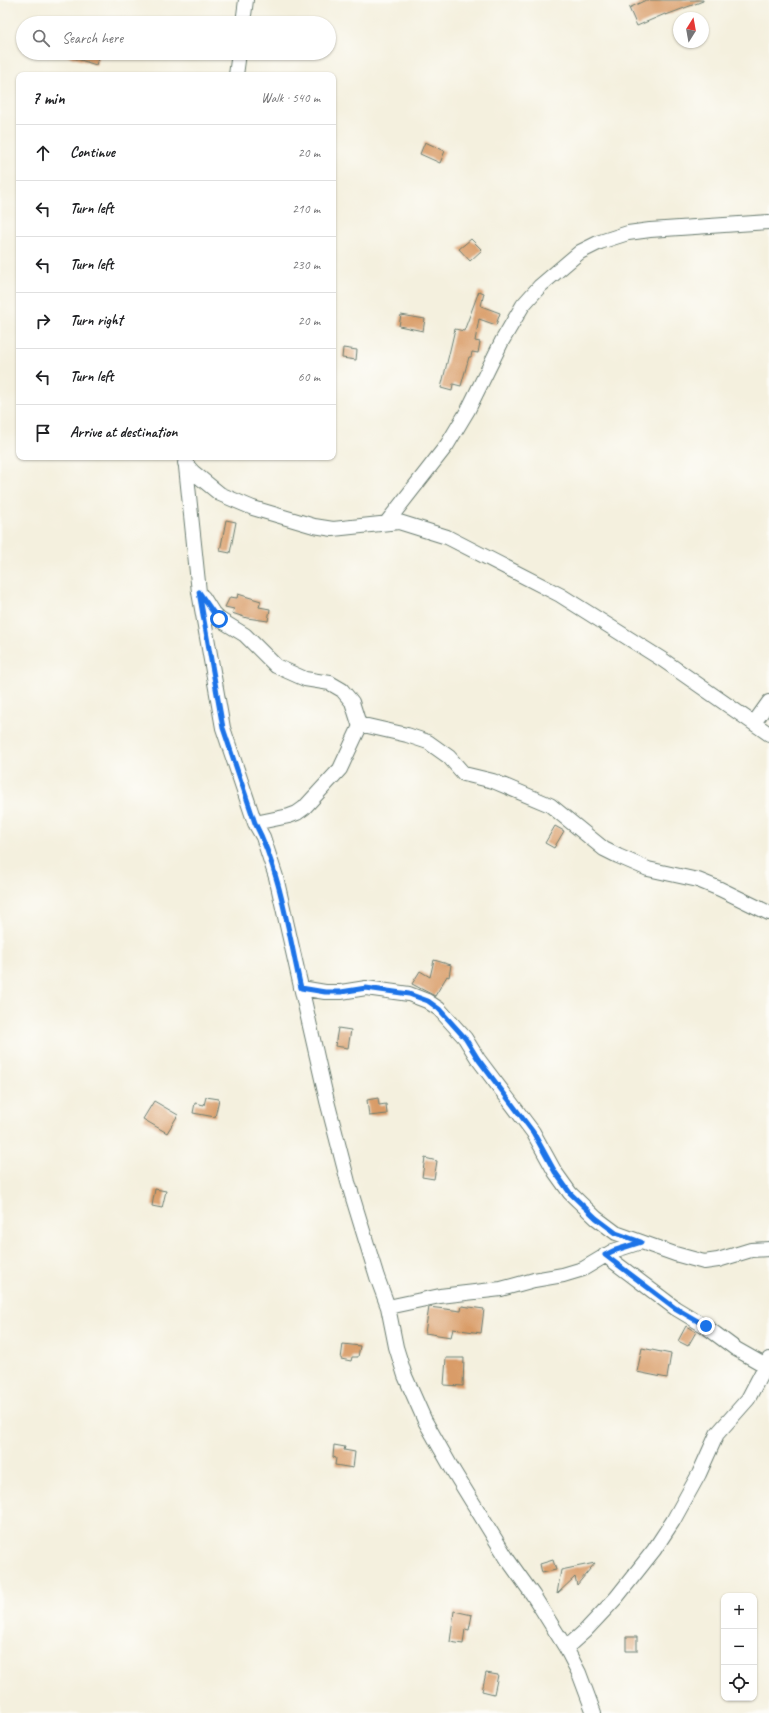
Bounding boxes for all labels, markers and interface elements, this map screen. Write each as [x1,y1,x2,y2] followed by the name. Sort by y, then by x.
[673,12,709,48] north arrow
[16,16,336,60] search box
[30,27,52,49] icon: search
[62,29,123,48] text: Search here
[32,88,65,109] text: 7 min
[261,90,320,106] text: Walk · 540 m
[32,142,54,164] icon: ahead
[70,143,115,162] text: Continue
[298,145,320,161] text: 20 m
[32,198,54,220] icon: left
[70,199,113,218] text: Turn left
[292,201,320,217] text: 210 m
[32,254,54,276] icon: left
[70,255,113,274] text: Turn left
[292,257,320,273] text: 230 m
[32,310,54,332] icon: right
[70,311,123,330] text: Turn right
[298,313,320,329] text: 20 m
[32,366,54,388] icon: left
[70,367,113,386] text: Turn left
[298,369,320,385] text: 60 m
[32,422,54,444] icon: arrive
[70,423,177,442] text: Arrive at destination
[210,610,228,628] route start
[697,1317,715,1335] route end
[721,1593,757,1701] map controls
[721,1593,757,1629] button: +
[721,1629,757,1665] button: −
[721,1665,757,1701] button: locate

